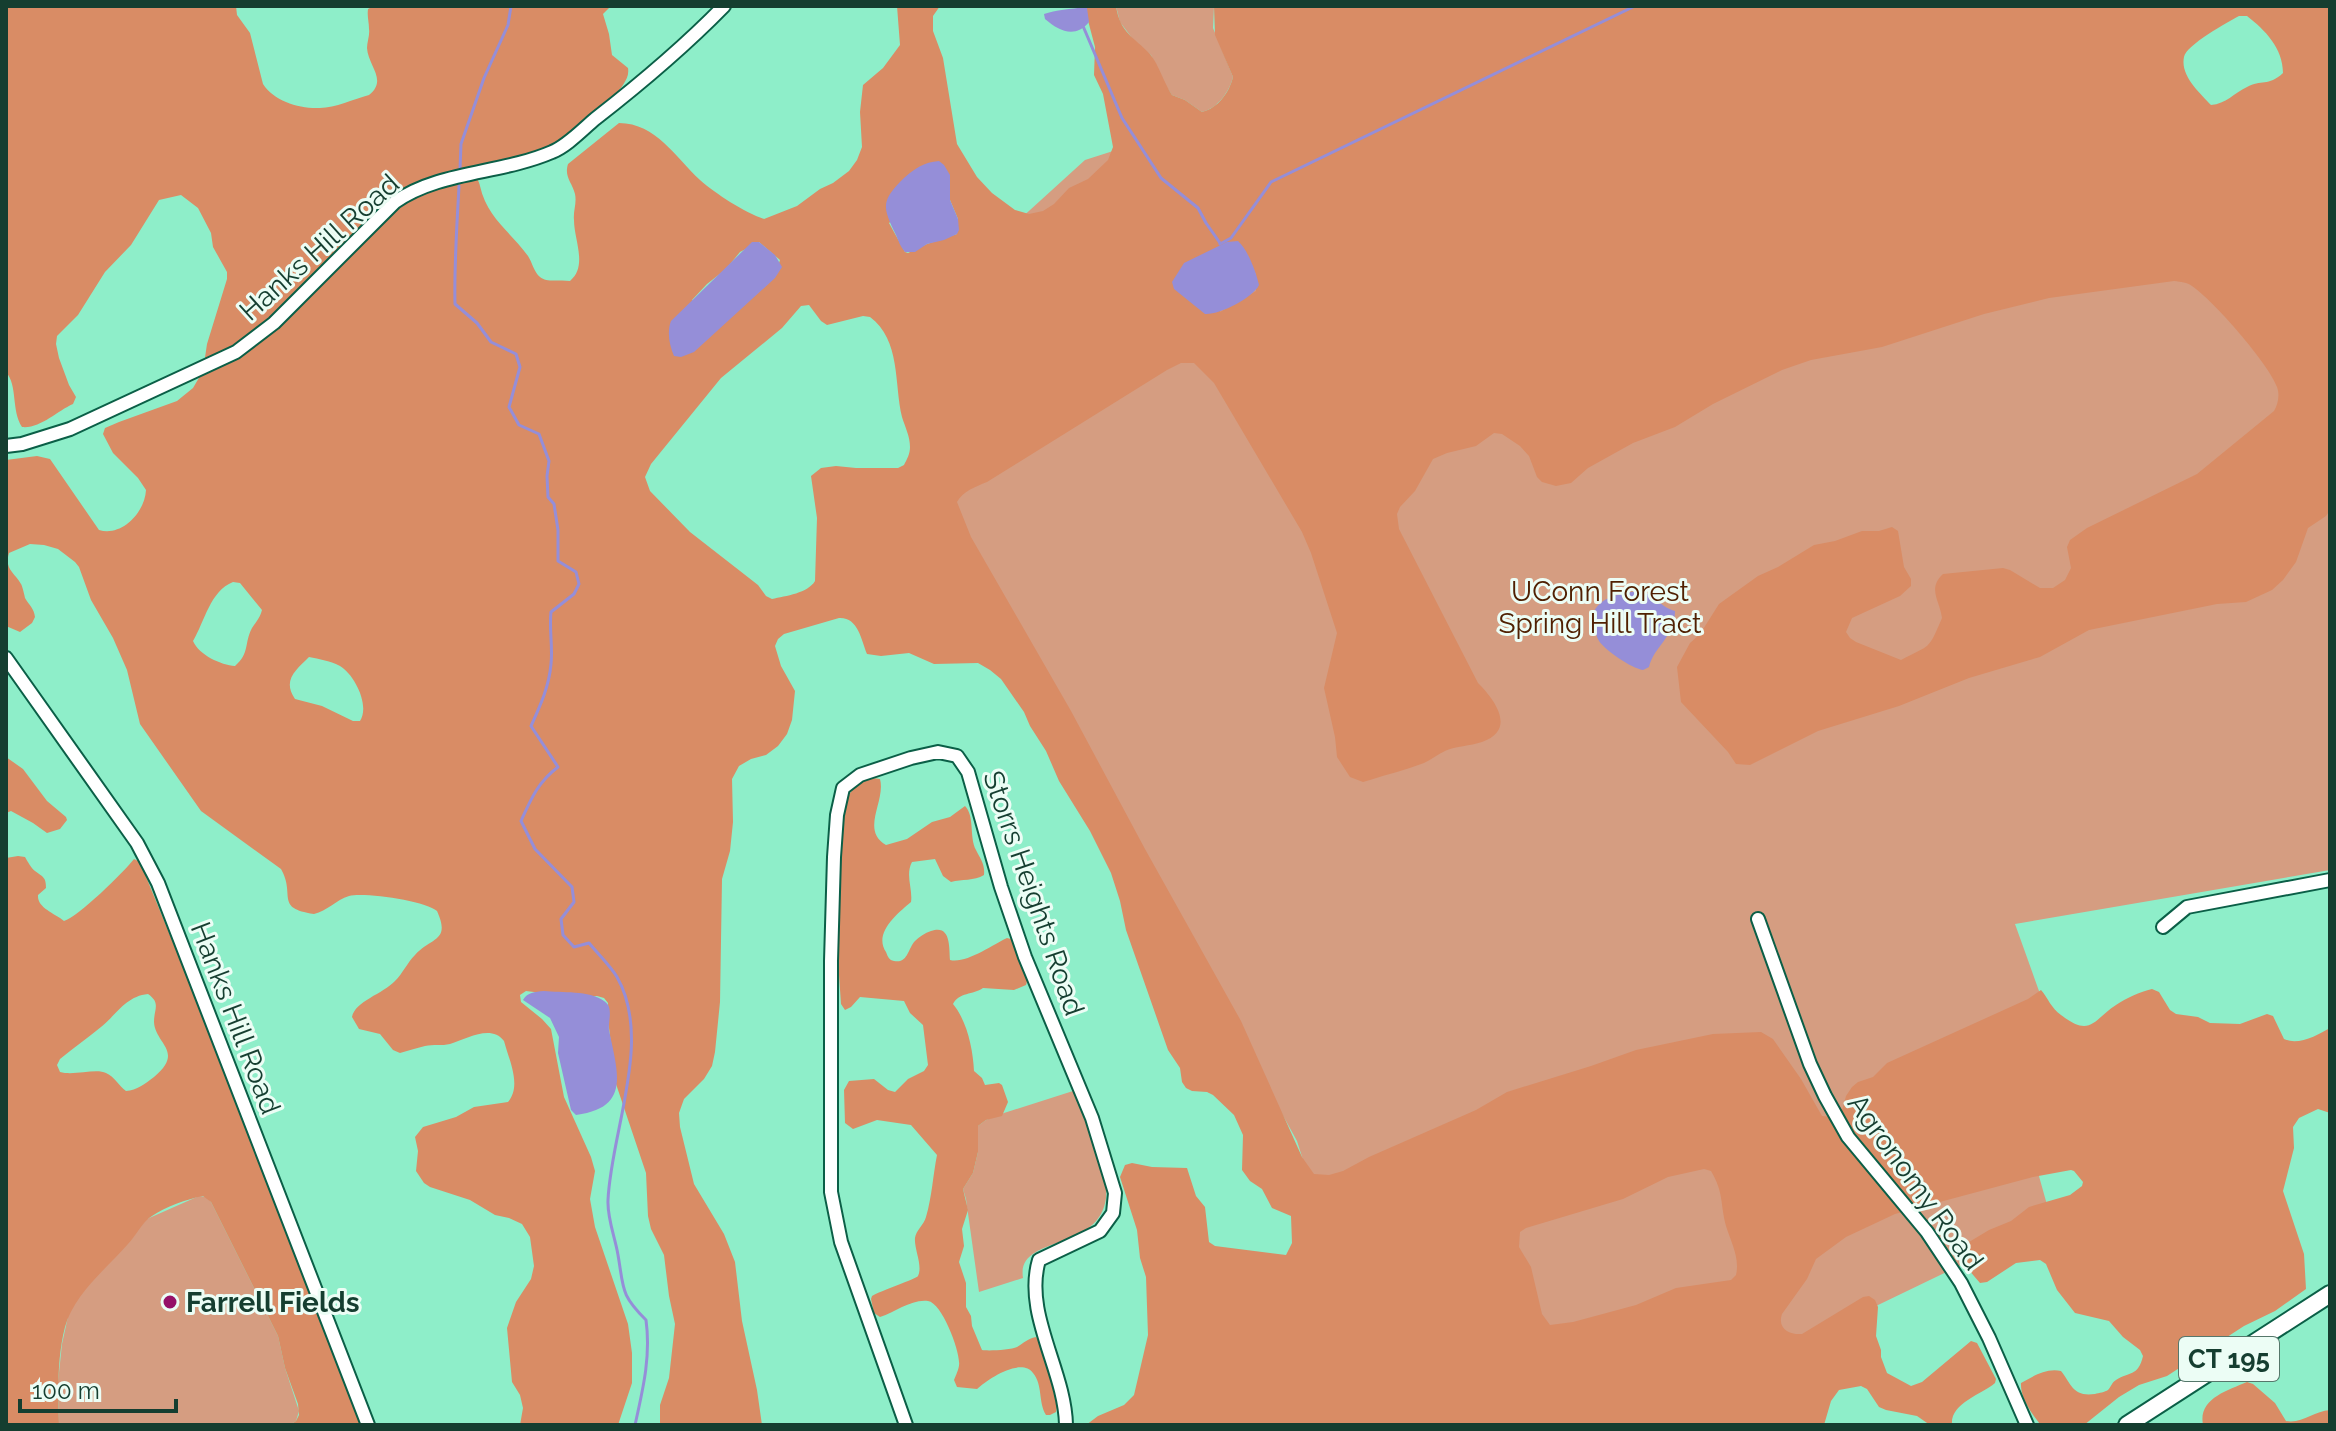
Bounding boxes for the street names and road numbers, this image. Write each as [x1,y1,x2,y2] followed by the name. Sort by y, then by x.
[233,167,406,328] street label: Hanks Hill Road
[976,767,1091,1020] street label: Storrs Heights Road
[184,917,287,1119] street label: Hanks Hill Road
[1841,1088,1990,1277] street label: Agronomy Road
[2179,1337,2279,1381] road number: CT 195

